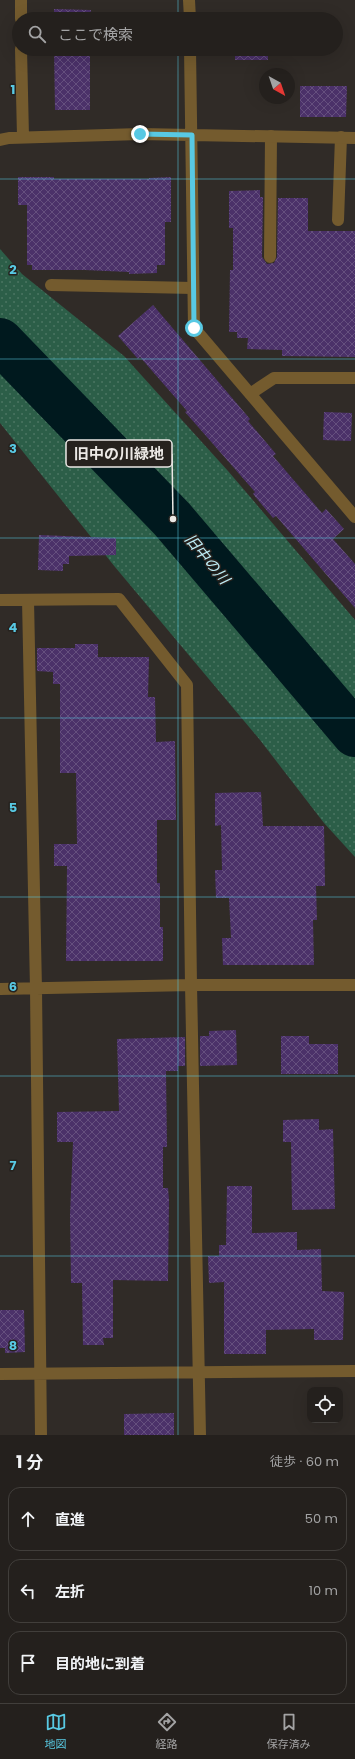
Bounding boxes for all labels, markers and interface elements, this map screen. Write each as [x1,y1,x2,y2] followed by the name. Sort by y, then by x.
[12,12,343,56] search box
[26,23,48,45] icon: search
[58,24,133,45] text: ここで検索
[259,68,295,104] north arrow
[11,80,15,99] text: 1
[131,125,149,143] route end
[9,260,17,279] text: 2
[185,319,203,337] route start
[9,439,17,458] text: 3
[66,440,172,467] callout: 旧中の川緑地
[74,443,164,464] text: 旧中の川緑地
[180,529,236,590] water label: 旧中の川
[9,618,18,637] text: 4
[9,798,17,817] text: 5
[9,977,17,996] text: 6
[10,1156,17,1175] text: 7
[9,1336,17,1355] text: 8
[307,1387,343,1423] map controls
[307,1387,343,1423] button: locate
[16,1450,43,1474] text: 1 分
[270,1452,339,1471] text: 徒歩 · 60 m
[17,1508,39,1530] icon: ahead
[55,1509,85,1530] text: 直進
[305,1509,338,1528] text: 50 m
[17,1580,39,1602] icon: left
[55,1581,85,1602] text: 左折
[309,1581,338,1600] text: 10 m
[17,1652,39,1674] icon: arrive
[55,1653,145,1674] text: 目的地に到着
[45,1711,67,1753] tab: 地図
[156,1711,178,1753] tab: 経路
[267,1711,311,1753] tab: 保存済み

